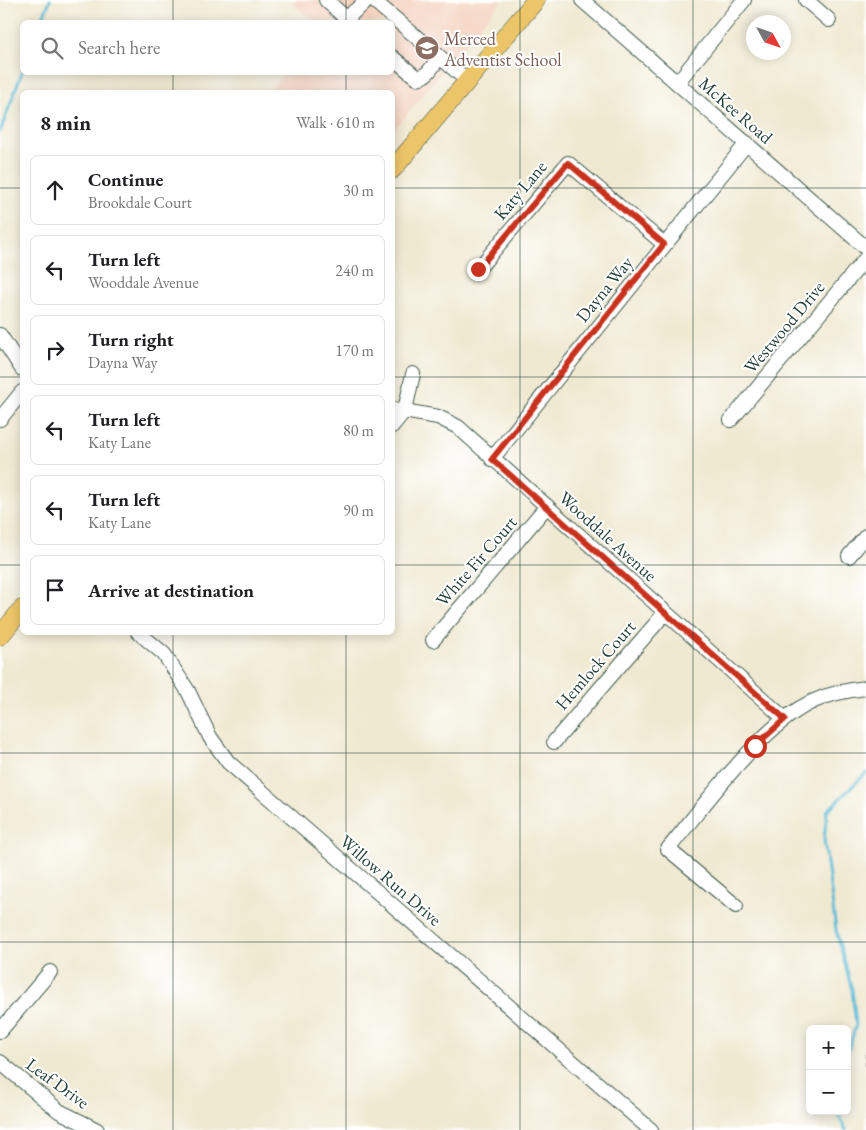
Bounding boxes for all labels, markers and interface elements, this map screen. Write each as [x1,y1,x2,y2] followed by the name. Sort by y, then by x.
[746,15,791,60] north arrow
[20,20,395,75] search box
[443,27,562,71] place label: Merced Adventist School
[38,34,66,62] icon: search
[78,35,160,60] text: Search here
[414,35,440,61] school or university icon: Merced Adventist School
[694,72,778,149] street label: McKee Road
[40,109,91,136] text: 8 min
[296,112,375,133] text: Walk · 610 m
[488,155,552,225] street label: Katy Lane
[88,167,163,192] text: Continue
[41,176,69,204] icon: ahead
[343,180,374,201] text: 30 m
[88,192,192,213] text: Brookdale Court
[88,247,160,272] text: Turn left
[570,251,638,327] street label: Dayna Way
[41,256,69,284] icon: left
[467,258,490,281] route end
[335,260,374,281] text: 240 m
[88,272,199,293] text: Wooddale Avenue
[739,276,829,378] street label: Westwood Drive
[88,327,174,352] text: Turn right
[41,336,69,364] icon: right
[335,340,374,361] text: 170 m
[88,352,158,373] text: Dayna Way
[88,407,160,432] text: Turn left
[41,416,69,444] icon: left
[343,420,374,441] text: 80 m
[88,432,151,453] text: Katy Lane
[554,486,662,586] street label: Wooddale Avenue
[88,487,160,512] text: Turn left
[41,496,69,524] icon: left
[343,500,374,521] text: 90 m
[430,511,522,611] street label: White Fir Court
[88,512,151,533] text: Katy Lane
[41,576,69,604] icon: arrive
[88,578,254,603] text: Arrive at destination
[550,615,640,714] street label: Hemlock Court
[744,735,767,758] route start
[335,829,447,931] street label: Willow Run Drive
[806,1025,851,1115] map controls
[806,1025,851,1070] button: +
[22,1052,94,1114] street label: Leaf Drive
[806,1070,851,1115] button: −

